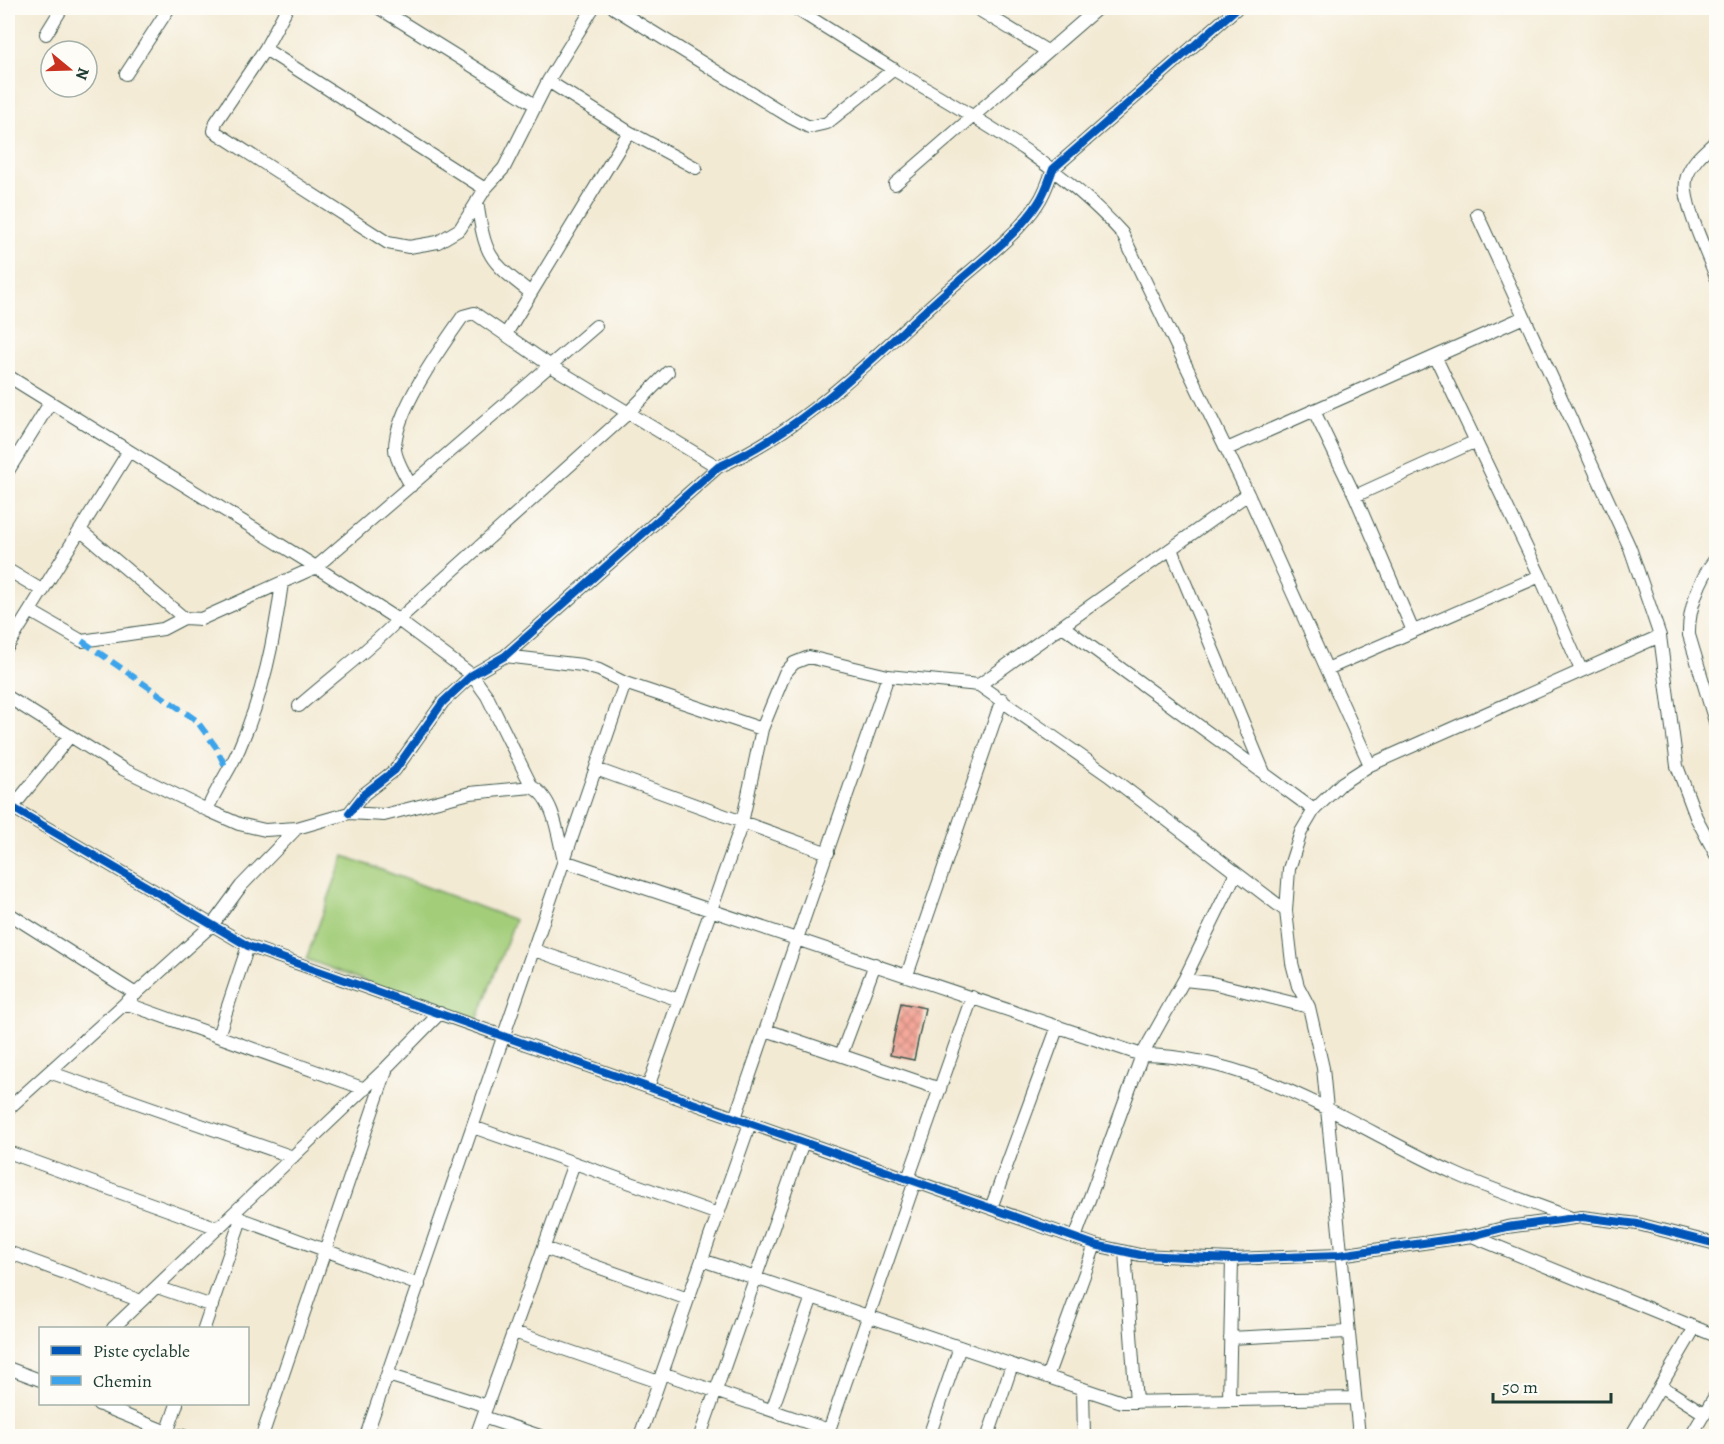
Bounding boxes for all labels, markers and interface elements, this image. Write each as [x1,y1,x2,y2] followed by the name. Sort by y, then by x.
[39,39,99,99] north arrow
[70,64,95,83] text: N
[39,1327,249,1405] legend
[93,1339,190,1363] text: Piste cyclable
[1493,1366,1612,1404] scale bar
[93,1369,152,1393] text: Chemin
[1502,1375,1538,1399] text: 50 m

